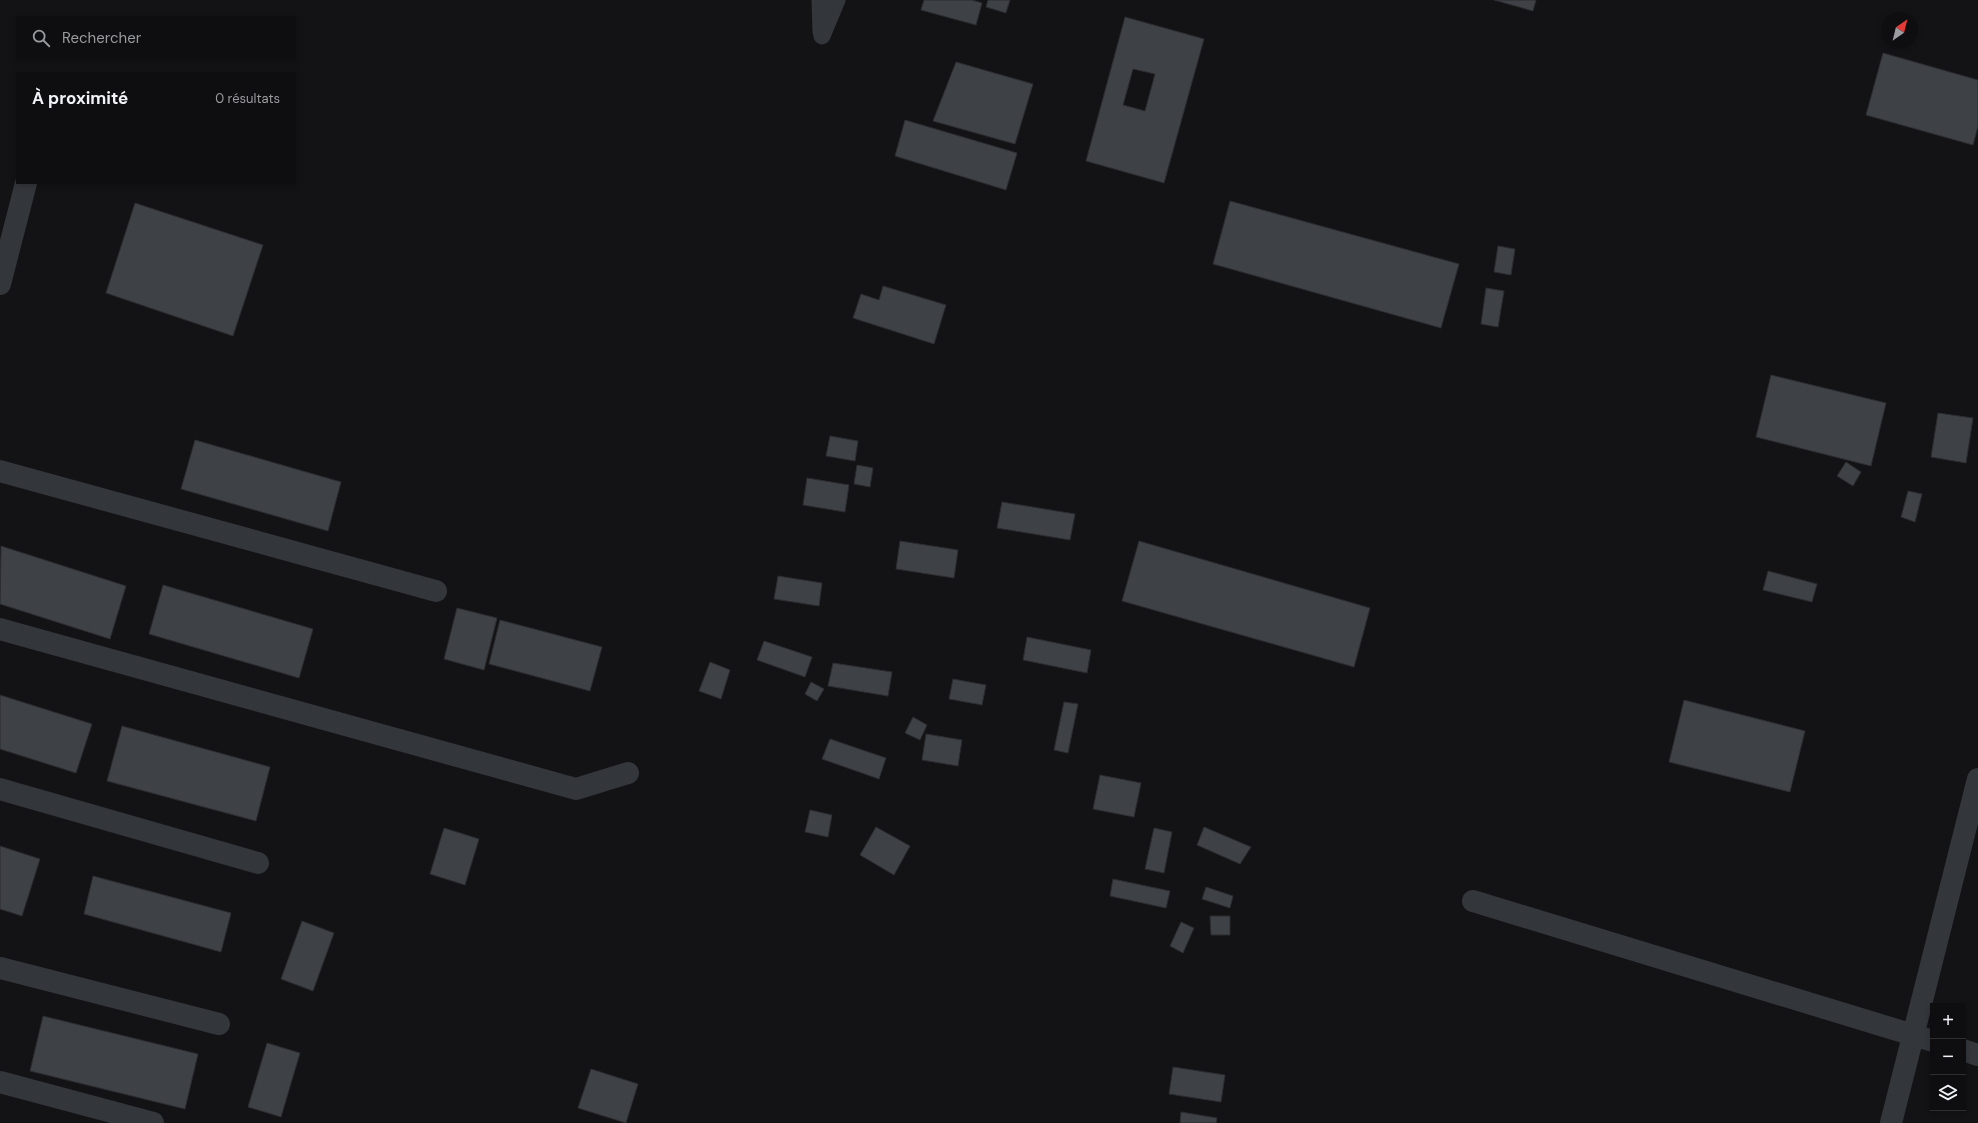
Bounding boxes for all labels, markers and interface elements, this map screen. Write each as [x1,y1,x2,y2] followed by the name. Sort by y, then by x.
[1882,12,1918,48] north arrow
[16,16,296,60] search box
[30,27,52,49] icon: search
[62,28,141,48] text: Rechercher
[32,87,128,109] text: À proximité
[215,90,280,107] text: 0 résultats
[1930,1003,1966,1111] map controls
[1930,1003,1966,1039] button: +
[1930,1039,1966,1075] button: −
[1930,1075,1966,1111] button: layers

